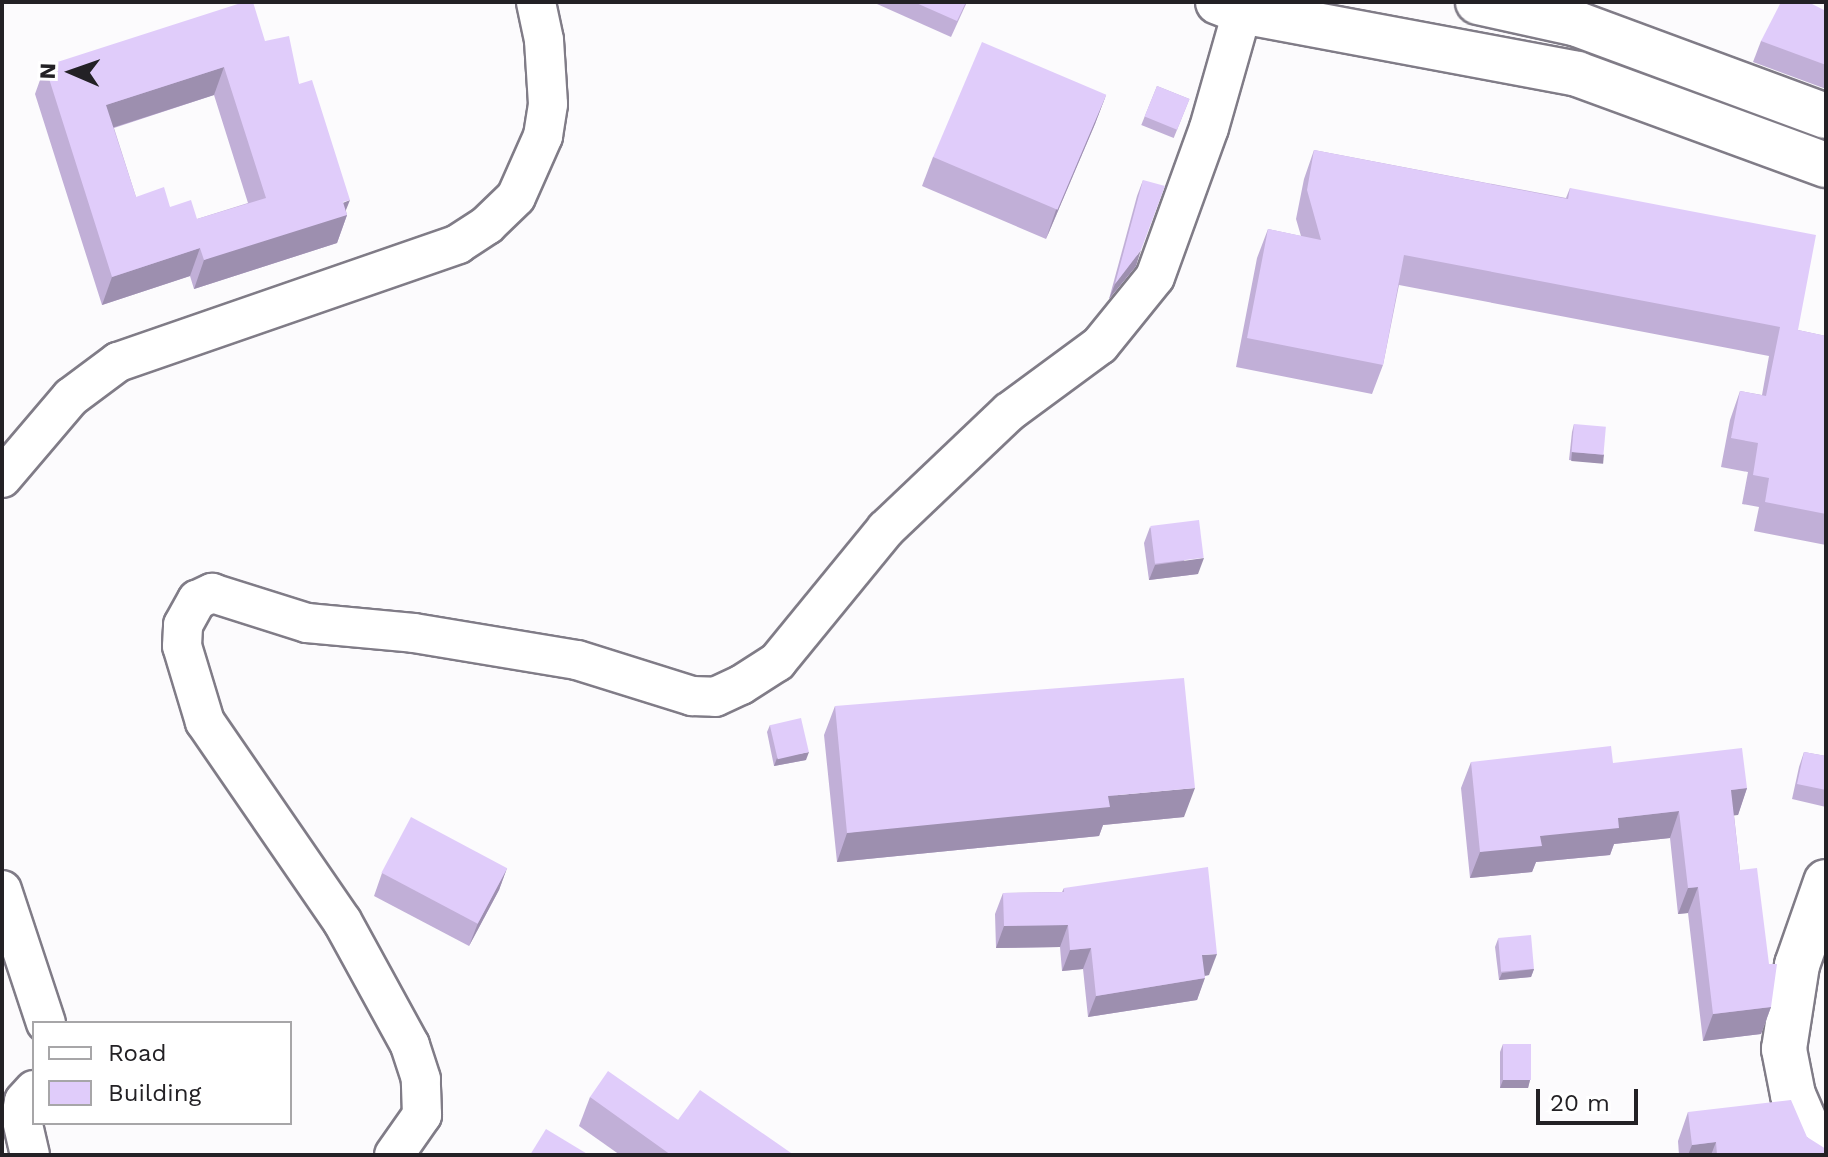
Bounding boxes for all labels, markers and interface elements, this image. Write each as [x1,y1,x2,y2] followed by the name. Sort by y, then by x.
[32,32,112,112] north arrow
[35,63,60,80] text: N
[32,1021,292,1125] legend
[108,1039,167,1067] text: Road
[1540,1073,1642,1123] scale bar
[108,1079,201,1107] text: Building
[1550,1089,1610,1117] text: 20 m

